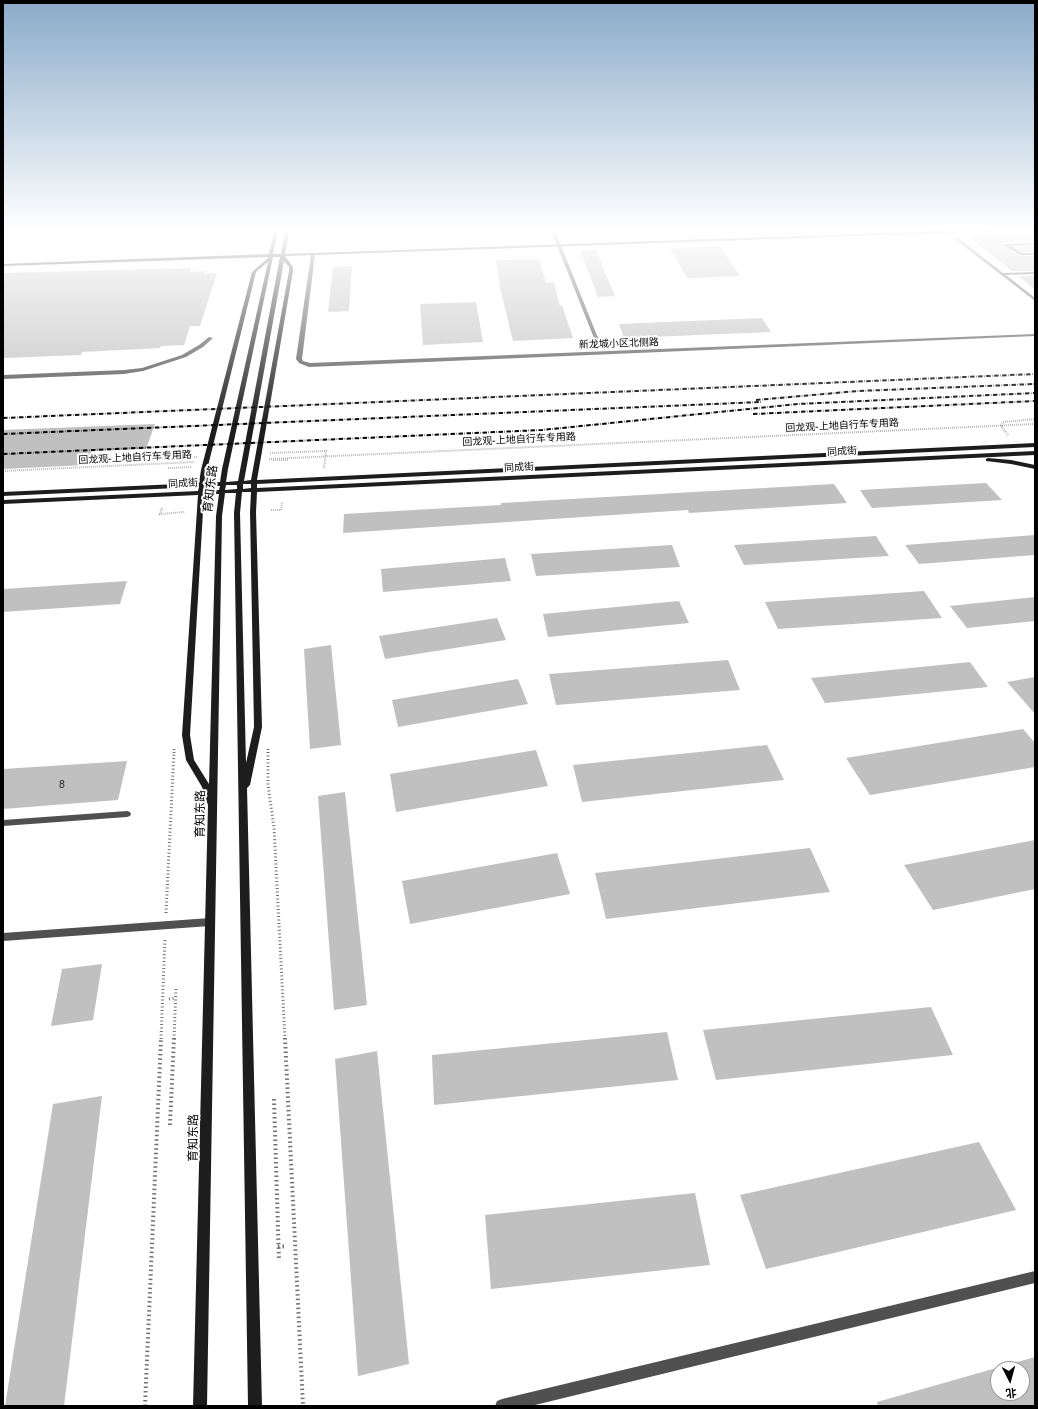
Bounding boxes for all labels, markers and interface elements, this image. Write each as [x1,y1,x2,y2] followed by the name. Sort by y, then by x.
[579,337,659,351] street label: 新龙城小区北侧路
[785,417,899,435] street label: 回龙观-上地自行车专用路
[462,431,576,449] street label: 回龙观-上地自行车专用路
[827,445,857,459] street label: 同成街
[78,449,192,467] street label: 回龙观-上地自行车专用路
[504,461,534,475] street label: 同成街
[201,464,221,514] street label: 育知东路
[168,477,198,491] street label: 同成街
[59,779,65,791] house number: 8
[193,790,209,838] street label: 育知东路
[186,1114,202,1162] street label: 育知东路
[990,1361,1030,1401] north arrow
[1005,1385,1017,1399] text: 北

